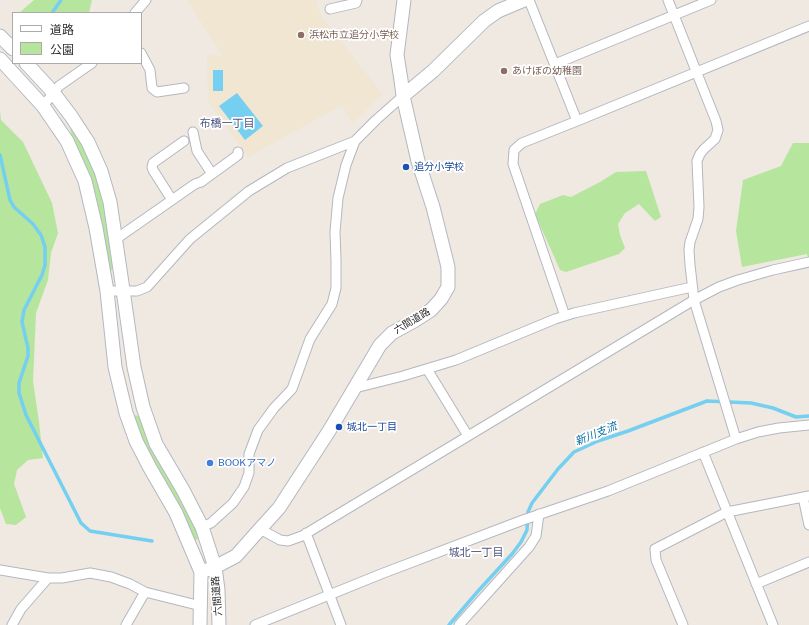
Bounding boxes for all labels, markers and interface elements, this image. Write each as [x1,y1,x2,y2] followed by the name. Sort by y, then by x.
[12,12,142,64] legend
[50,23,74,37] text: 道路
[309,29,399,41] place label: 浜松市立追分小学校
[296,30,306,40] marker: 浜松市立追分小学校
[50,43,74,57] text: 公園
[512,65,582,77] place label: あけぼの幼稚園
[499,66,509,76] marker: あけぼの幼稚園
[200,117,254,131] district label: 布橋一丁目
[414,161,464,173] place label: 追分小学校
[401,162,411,172] marker: 追分小学校
[392,306,432,336] street label: 六間道路
[573,420,619,448] water label: 新川支流
[347,421,397,433] place label: 城北一丁目
[334,422,344,432] marker: 城北一丁目
[218,457,276,469] place label: BOOKアマノ
[205,458,215,468] marker: BOOKアマノ
[449,546,503,560] district label: 城北一丁目
[209,576,225,616] street label: 六間道路

